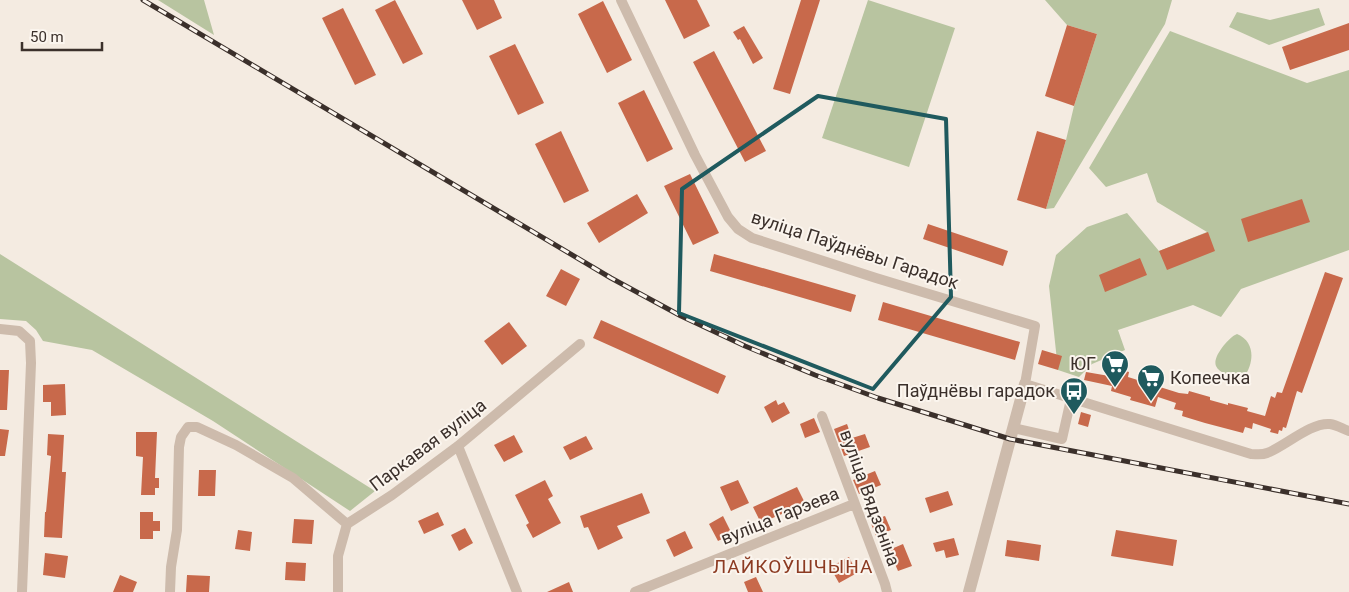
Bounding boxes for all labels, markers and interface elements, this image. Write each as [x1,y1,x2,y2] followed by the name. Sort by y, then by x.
[22,20,102,52] scale bar
[30,28,64,46] text: 50 m
[749,206,962,293] street label: вуліца Паўднёвы Гарадок
[1100,349,1130,388] supermarket icon: ЮГ
[1070,353,1096,374] place label: ЮГ
[1136,363,1166,402] supermarket icon: Копеечка
[1170,367,1250,388] place label: Копеечка
[1059,376,1089,415] bus stop icon: Паўднёвы гарадок
[897,380,1055,401] place label: Паўднёвы гарадок
[365,394,490,495] street label: Паркавая вуліца
[836,427,905,569] street label: вуліца Вядзеніна
[718,482,842,549] street label: вуліца Гарэева
[713,555,873,578] district label: ЛАЙКОЎШЧЫНА

